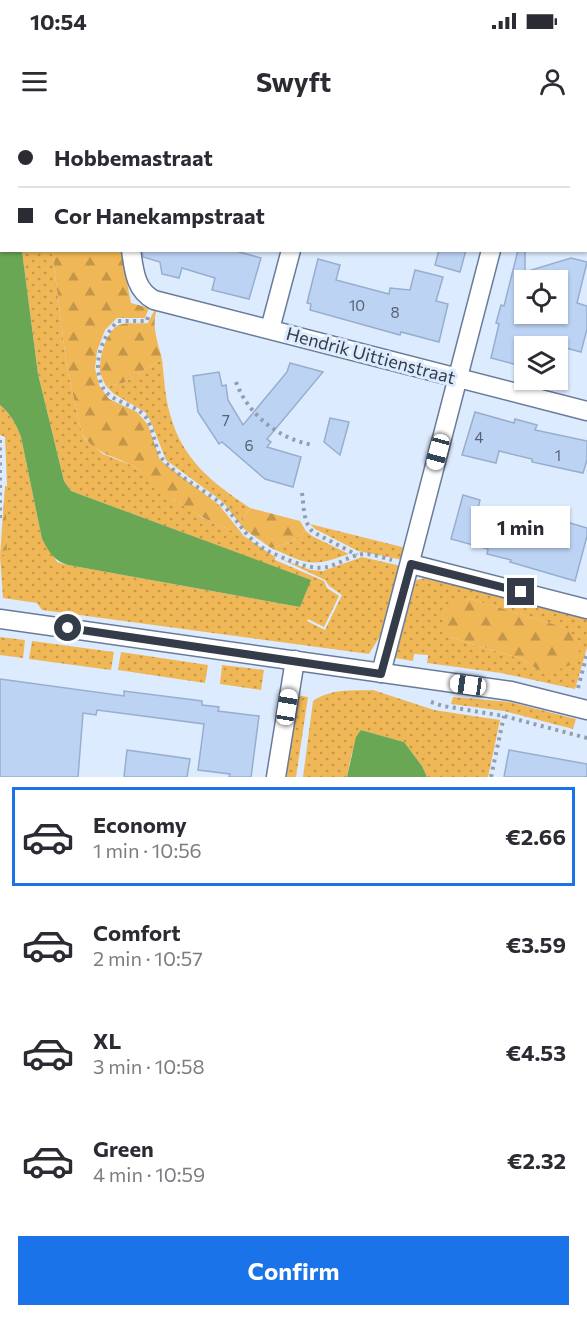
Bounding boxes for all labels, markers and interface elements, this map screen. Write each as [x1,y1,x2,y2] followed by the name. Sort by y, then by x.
[30,8,87,35] text: 10:54
[18,65,51,98] icon: menu
[256,65,331,98] text: Swyft
[536,65,569,98] icon: person
[54,144,213,171] text: Hobbemastraat
[54,202,265,229] text: Cor Hanekampstraat
[514,270,568,390] map controls
[514,270,568,324] button: locate
[349,296,365,314] house number: 10
[390,303,400,321] house number: 8
[284,322,458,388] street label: Hendrik Uittienstraat
[514,336,568,390] button: layers
[222,411,230,429] house number: 7
[475,428,484,446] house number: 4
[425,432,451,472] car
[244,436,254,454] house number: 6
[555,446,561,464] house number: 1
[472,505,570,547] callout: 1 min
[497,515,544,539] text: 1 min
[507,578,534,605] route end
[54,614,81,641] route start
[449,674,487,696] car
[275,688,299,726] car
[21,810,75,864] icon: car
[93,811,187,838] text: Economy
[505,823,566,850] text: €2.66
[93,838,202,862] text: 1 min · 10:56
[21,918,75,972] icon: car
[93,919,181,946] text: Comfort
[506,931,566,958] text: €3.59
[93,946,203,970] text: 2 min · 10:57
[21,1026,75,1080] icon: car
[93,1027,121,1054] text: XL
[506,1039,566,1066] text: €4.53
[93,1054,205,1078] text: 3 min · 10:58
[21,1134,75,1188] icon: car
[93,1135,154,1162] text: Green
[507,1147,566,1174] text: €2.32
[93,1162,205,1186] text: 4 min · 10:59
[18,1236,569,1305] button: Confirm

